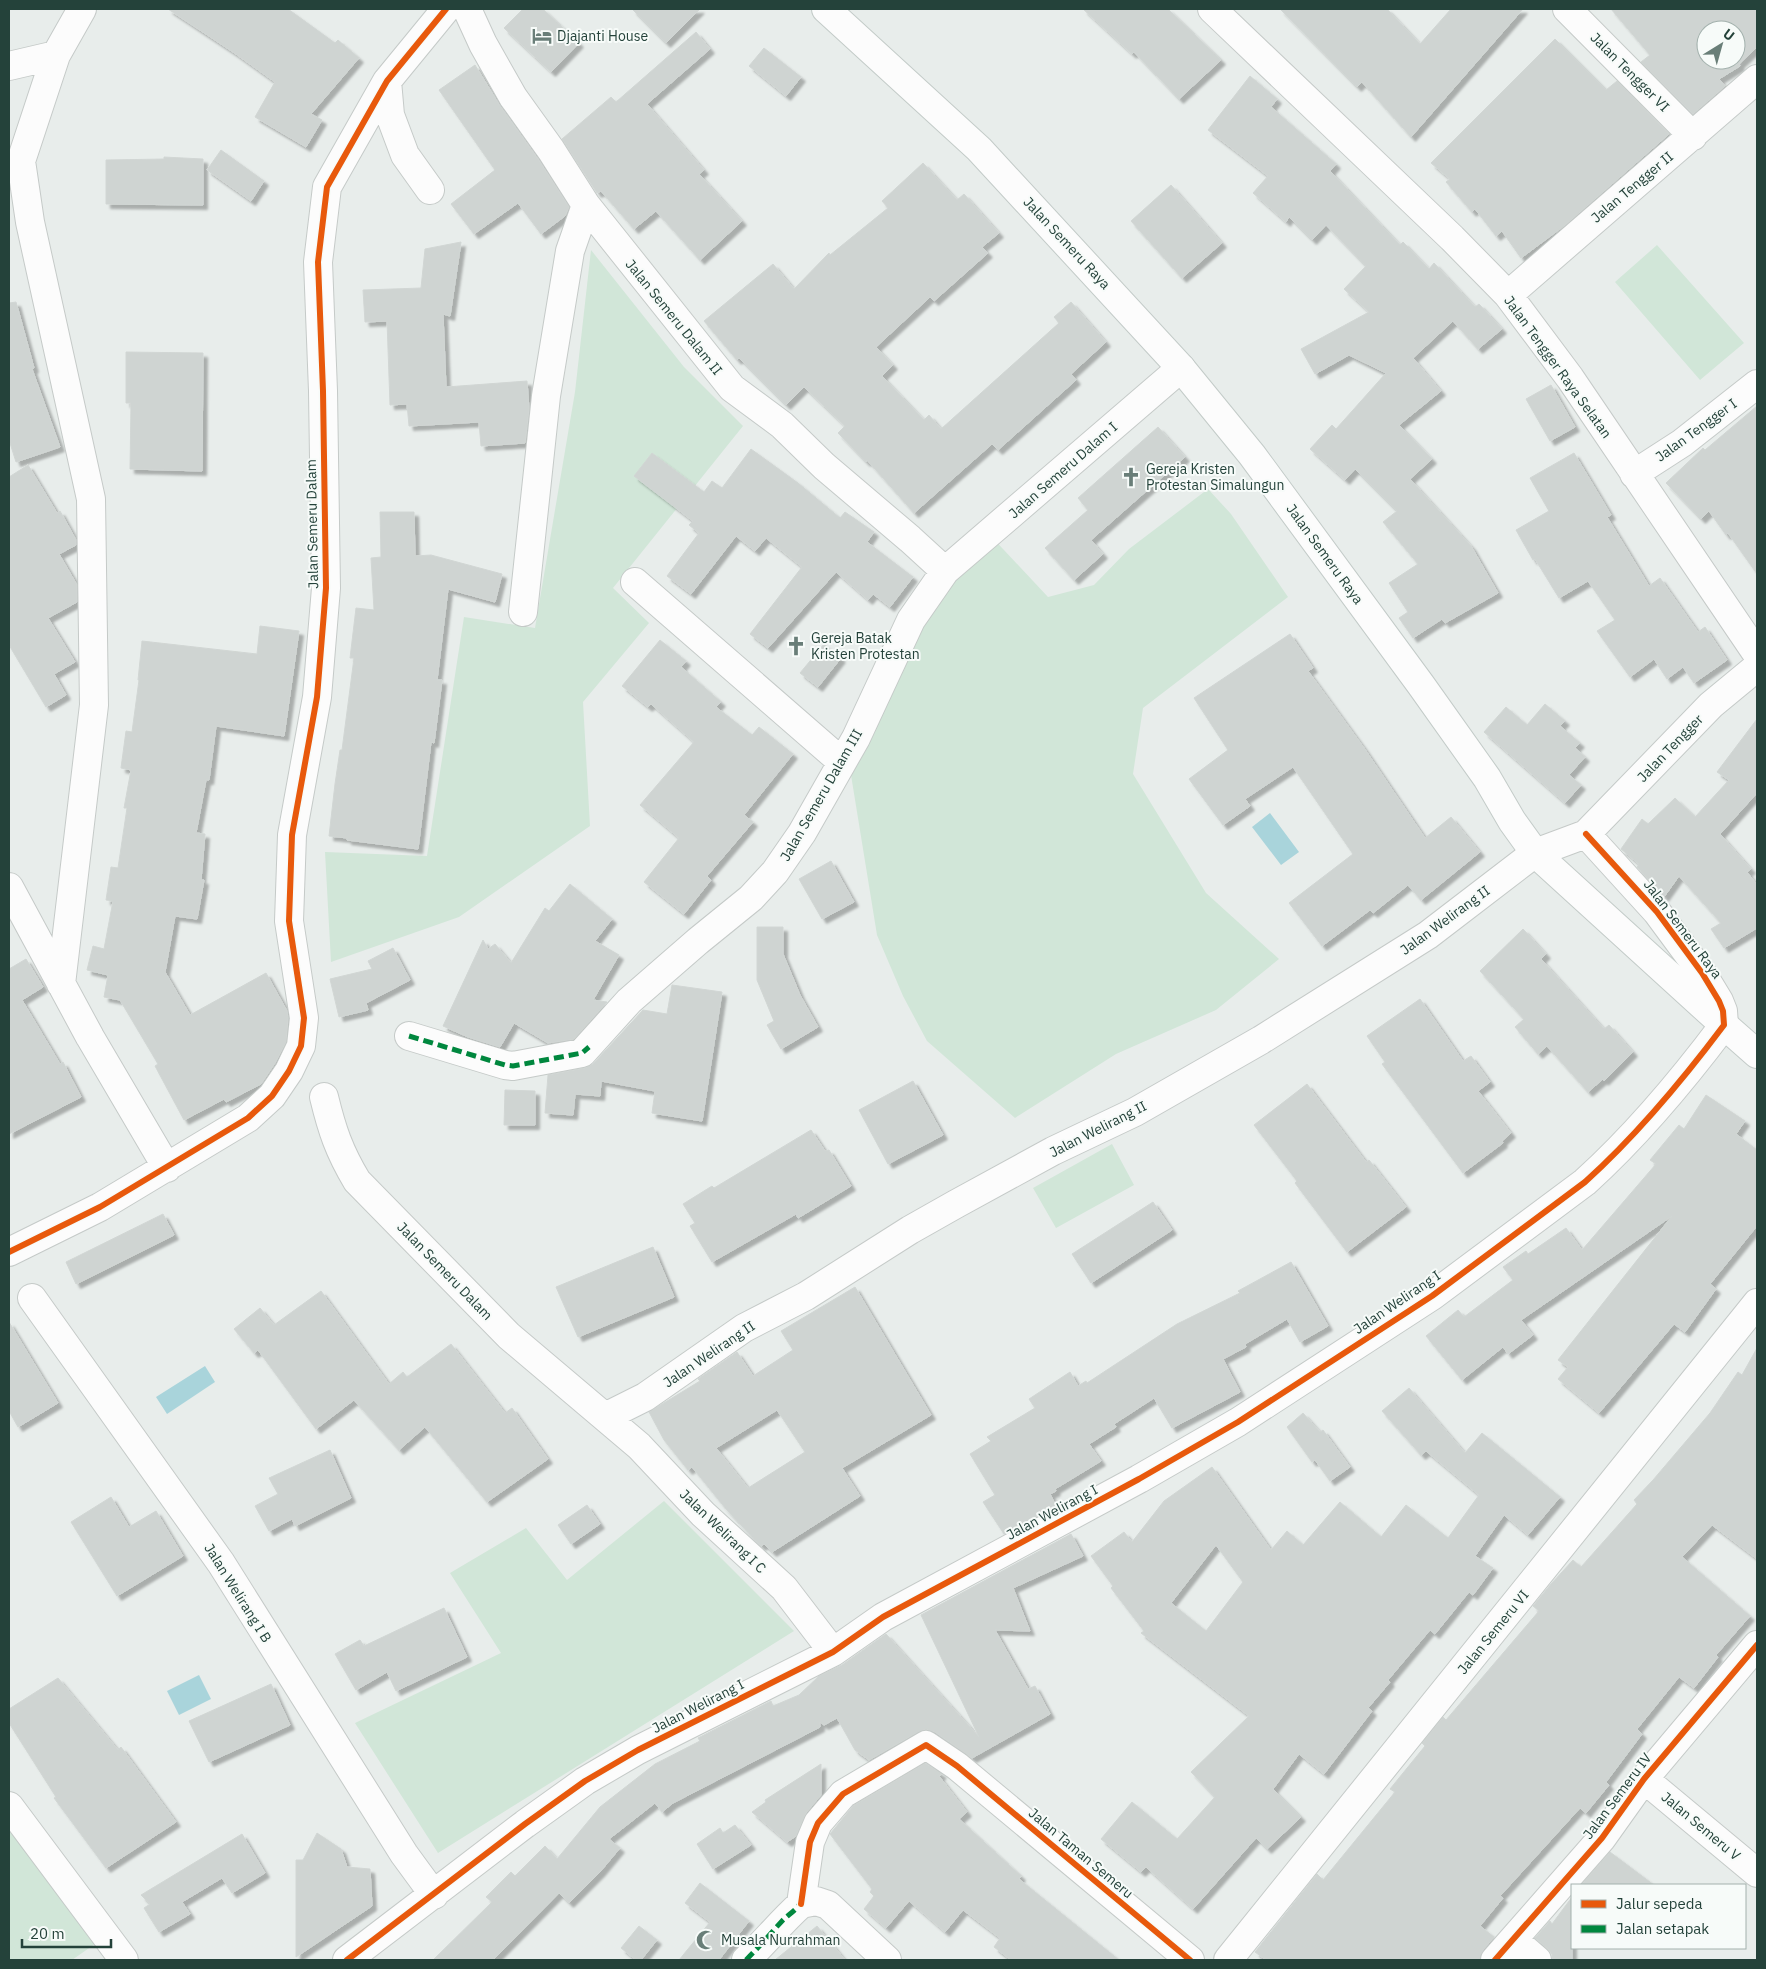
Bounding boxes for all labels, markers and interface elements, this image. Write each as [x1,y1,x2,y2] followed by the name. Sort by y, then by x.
[1696,20,1746,70] north arrow
[531,25,553,47] hotel icon: Djajanti House
[1720,25,1738,45] text: U
[557,27,649,45] place label: Djajanti House
[1587,29,1673,115] street label: Jalan Tengger VI
[1587,147,1677,227] street label: Jalan Tengger II
[1020,193,1115,293] street label: Jalan Semeru Raya
[622,255,726,379] street label: Jalan Semeru Dalam II
[1500,292,1616,442] street label: Jalan Tengger Raya Selatan
[1652,394,1740,466] street label: Jalan Tengger I
[1005,418,1121,522] street label: Jalan Semeru Dalam I
[302,459,322,589] street label: Jalan Semeru Dalam
[1146,460,1284,494] place label: Gereja Kristen Protestan Simalungun
[1120,466,1142,488] church icon: Gereja Kristen Protestan Simalungun
[1283,500,1368,608] street label: Jalan Semeru Raya
[811,629,920,663] place label: Gereja Batak Kristen Protestan
[785,635,807,657] church icon: Gereja Batak Kristen Protestan
[1633,710,1707,786] street label: Jalan Tengger
[776,726,866,864] street label: Jalan Semeru Dalam III
[1640,876,1727,983] street label: Jalan Semeru Raya
[1396,881,1494,959] street label: Jalan Welirang II
[1046,1097,1150,1161] street label: Jalan Welirang II
[393,1218,497,1324] street label: Jalan Semeru Dalam
[1350,1266,1444,1338] street label: Jalan Welirang I
[660,1317,758,1391] street label: Jalan Welirang II
[1003,1480,1101,1544] street label: Jalan Welirang I
[676,1485,770,1577] street label: Jalan Welirang I C
[200,1540,276,1646] street label: Jalan Welirang I B
[1453,1586,1533,1678] street label: Jalan Semeru VI
[649,1675,747,1737] street label: Jalan Welirang I
[1579,1749,1656,1843] street label: Jalan Semeru IV
[1658,1788,1745,1865] street label: Jalan Semeru V
[1025,1804,1137,1902] street label: Jalan Taman Semeru
[1571,1884,1746,1949] legend
[1616,1894,1703,1913] text: Jalur sepeda
[22,1916,111,1948] scale bar
[1616,1919,1709,1938] text: Jalan setapak
[30,1924,65,1943] text: 20 m
[695,1929,717,1951] mosque icon: Musala Nurrahman
[721,1931,840,1949] place label: Musala Nurrahman

